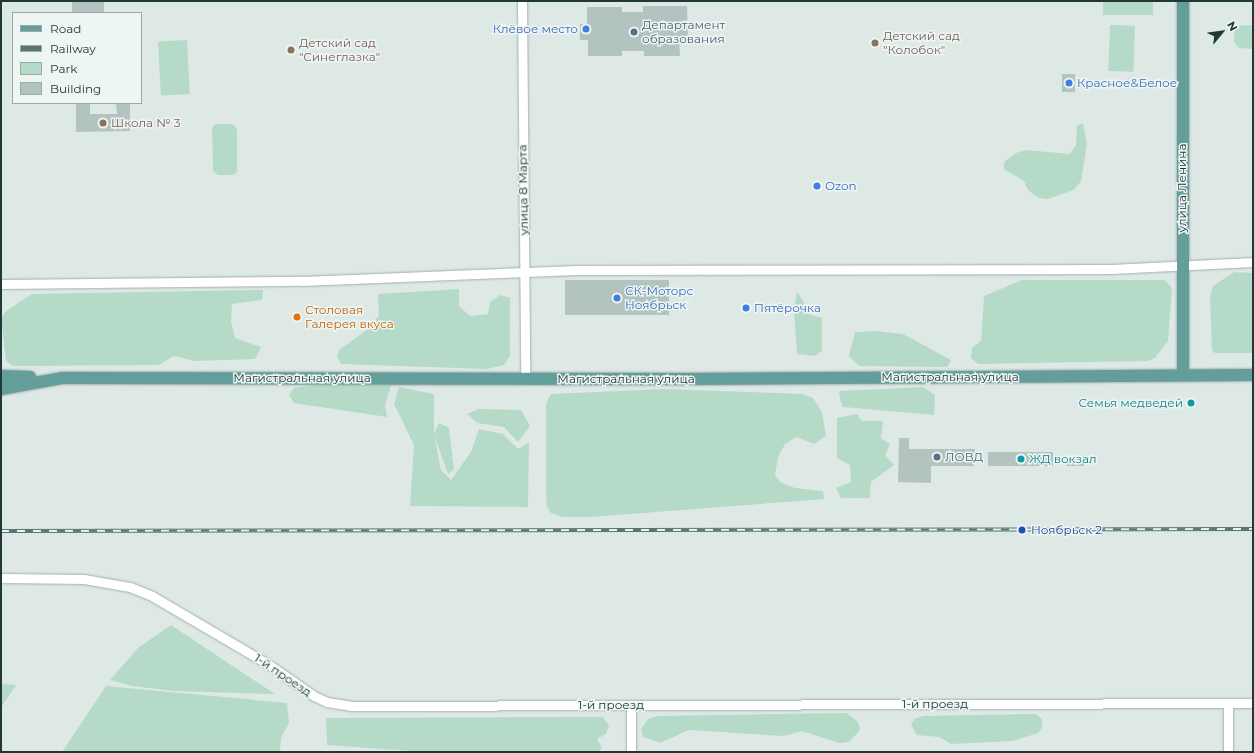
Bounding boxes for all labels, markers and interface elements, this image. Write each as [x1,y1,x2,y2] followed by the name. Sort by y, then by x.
[12,12,142,104] legend
[1202,12,1242,52] north arrow
[642,18,725,46] place label: Департамент образования
[1224,19,1241,33] text: N
[50,21,81,36] text: Road
[493,22,578,36] place label: Клёвое место
[581,24,591,34] marker: Клёвое место
[629,27,639,37] marker: Департамент образования
[883,29,960,57] place label: Детский сад "Колобок"
[299,36,380,64] place label: Детский сад "Синеглазка"
[870,38,880,48] marker: Детский сад "Колобок"
[50,41,96,56] text: Railway
[286,45,296,55] marker: Детский сад "Синеглазка"
[50,61,77,76] text: Park
[1077,76,1177,90] place label: Красное&Белое
[1064,78,1074,88] marker: Красное&Белое
[50,81,101,96] text: Building
[111,116,181,130] place label: Школа № 3
[98,118,108,128] marker: Школа № 3
[1175,144,1189,232] street label: улица Ленина
[515,145,531,235] street label: улица 8 Марта
[825,179,857,193] place label: Ozon
[812,181,822,191] marker: Ozon
[625,284,693,312] place label: СК-Моторс Ноябрьск
[612,293,622,303] marker: СК-Моторс Ноябрьск
[754,301,821,315] place label: Пятёрочка
[305,303,394,331] place label: Столовая Галерея вкуса
[741,303,751,313] marker: Пятёрочка
[292,312,302,322] marker: Столовая Галерея вкуса
[881,370,1019,384] street label: Магистральная улица
[233,371,371,385] street label: Магистральная улица
[557,372,695,386] street label: Магистральная улица
[1078,396,1183,410] place label: Семья медведей
[1186,398,1196,408] marker: Семья медведей
[945,450,983,464] place label: ЛОВД
[932,452,942,462] marker: ЛОВД
[1029,452,1097,466] place label: ЖД вокзал
[1016,454,1026,464] marker: ЖД вокзал
[1031,523,1102,537] place label: Ноябрьск 2
[1016,524,1028,536] marker: Ноябрьск 2
[252,651,314,699] street label: 1-й проезд
[902,697,968,711] street label: 1-й проезд
[578,698,644,712] street label: 1-й проезд

